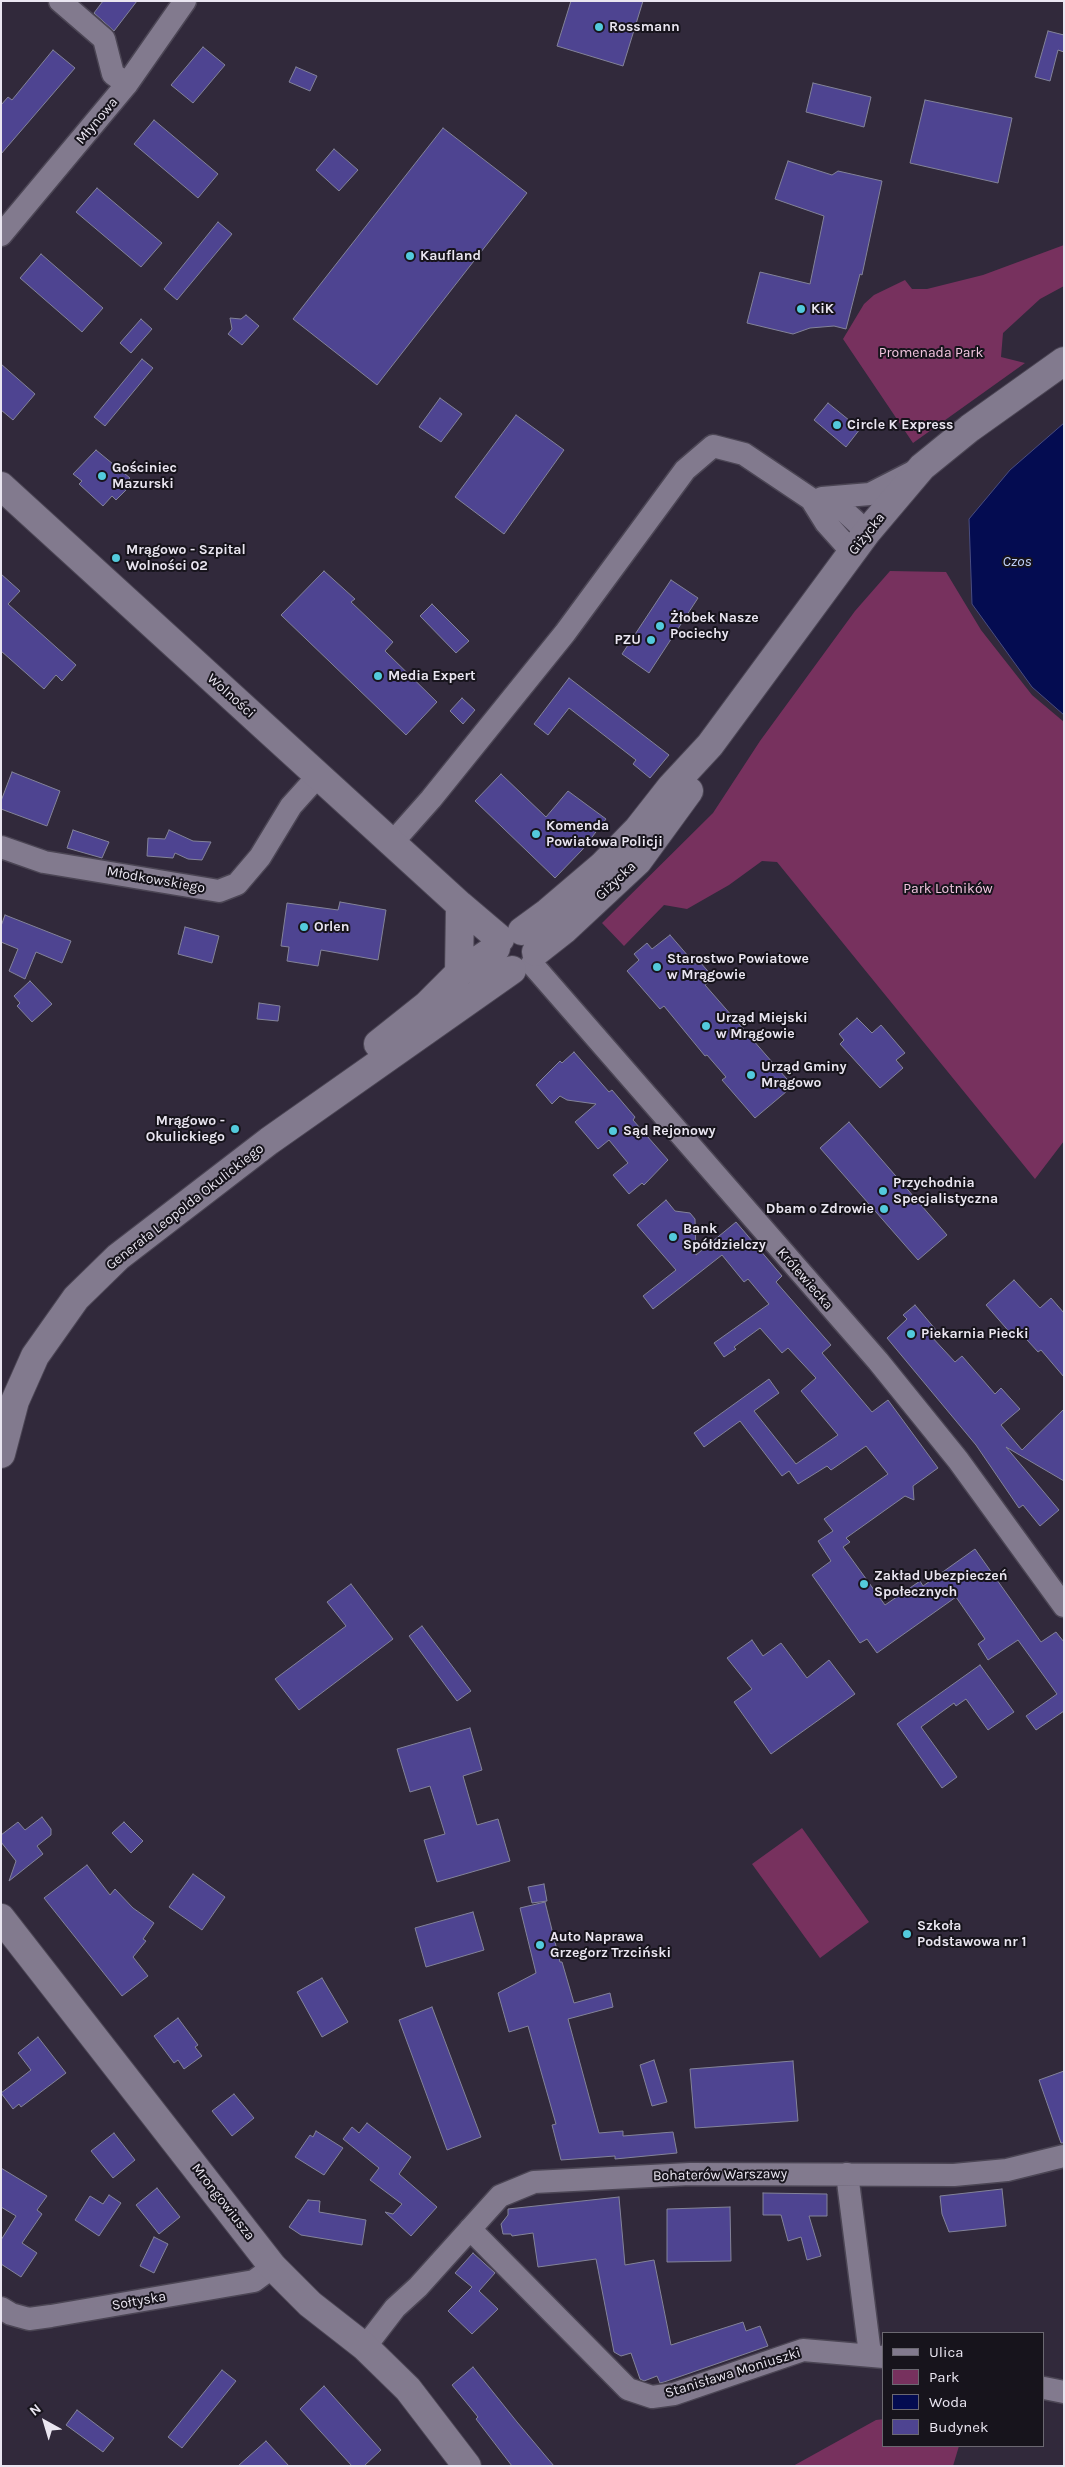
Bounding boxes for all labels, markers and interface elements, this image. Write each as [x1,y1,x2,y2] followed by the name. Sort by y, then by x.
[609,19,680,35] place label: Rossmann
[593,21,605,33] marker: Rossmann
[72,94,122,148] street label: Młynowa
[420,248,481,264] place label: Kaufland
[404,250,416,262] marker: Kaufland
[811,301,834,317] place label: KiK
[795,303,807,315] marker: KiK
[879,345,983,361] park label: Promenada Park
[847,417,953,433] place label: Circle K Express
[831,419,843,431] marker: Circle K Express
[112,460,177,492] place label: Gościniec Mazurski
[96,470,108,482] marker: Gościniec Mazurski
[845,509,889,559] street label: Giżycka
[126,542,246,574] place label: Mrągowo - Szpital Wolności 02
[110,552,122,564] marker: Mrągowo - Szpital Wolności 02
[1002,553,1032,571] water label: Czos
[670,610,759,642] place label: Żłobek Nasze Pociechy
[654,620,666,632] marker: Żłobek Nasze Pociechy
[614,632,641,648] place label: PZU
[645,634,657,646] marker: PZU
[388,668,476,684] place label: Media Expert
[204,670,258,722] street label: Wolności
[372,670,384,682] marker: Media Expert
[546,818,663,850] place label: Komenda Powiatowa Policji
[530,828,542,840] marker: Komenda Powiatowa Policji
[592,858,640,904] street label: Giżycka
[106,863,206,897] street label: Młodkowskiego
[903,881,993,897] park label: Park Lotników
[314,919,349,935] place label: Orlen
[298,921,310,933] marker: Orlen
[667,951,809,984] place label: Starostwo Powiatowe w Mrągowie
[651,961,663,973] marker: Starostwo Powiatowe w Mrągowie
[716,1010,808,1042] place label: Urząd Miejski w Mrągowie
[700,1020,712,1032] marker: Urząd Miejski w Mrągowie
[761,1059,847,1092] place label: Urząd Gminy Mrągowo
[745,1069,757,1081] marker: Urząd Gminy Mrągowo
[146,1113,225,1146] place label: Mrągowo - Okulickiego
[229,1123,241,1135] marker: Mrągowo - Okulickiego
[623,1123,716,1139] place label: Sąd Rejonowy
[607,1125,619,1137] marker: Sąd Rejonowy
[103,1140,267,1274] street label: Generała Leopolda Okulickiego
[893,1175,998,1208] place label: Przychodnia Specjalistyczna
[877,1185,889,1197] marker: Przychodnia Specjalistyczna
[766,1201,874,1217] place label: Dbam o Zdrowie
[878,1203,890,1215] marker: Dbam o Zdrowie
[683,1221,766,1254] place label: Bank Spółdzielczy
[667,1231,679,1243] marker: Bank Spółdzielczy
[774,1245,836,1313] street label: Królewiecka
[921,1326,1029,1342] place label: Piekarnia Piecki
[905,1328,917,1340] marker: Piekarnia Piecki
[874,1568,1008,1600] place label: Zakład Ubezpieczeń Społecznych
[858,1578,870,1590] marker: Zakład Ubezpieczeń Społecznych
[917,1918,1026,1950] place label: Szkoła Podstawowa nr 1
[901,1928,913,1940] marker: Szkoła Podstawowa nr 1
[550,1929,671,1961] place label: Auto Naprawa Grzegorz Trzciński
[534,1939,546,1951] marker: Auto Naprawa Grzegorz Trzciński
[188,2160,258,2244] street label: Mrongowiusza
[653,2165,787,2185] street label: Bohaterów Warszawy
[111,2288,167,2314] street label: Sołtyska
[882,2332,1045,2447] legend
[929,2343,963,2361] text: Ulica
[663,2344,803,2402] street label: Stanisława Moniuszki
[929,2368,959,2386] text: Park
[929,2393,967,2411] text: Woda
[20,2397,70,2447] north arrow
[26,2400,44,2420] text: N
[929,2418,988,2436] text: Budynek

